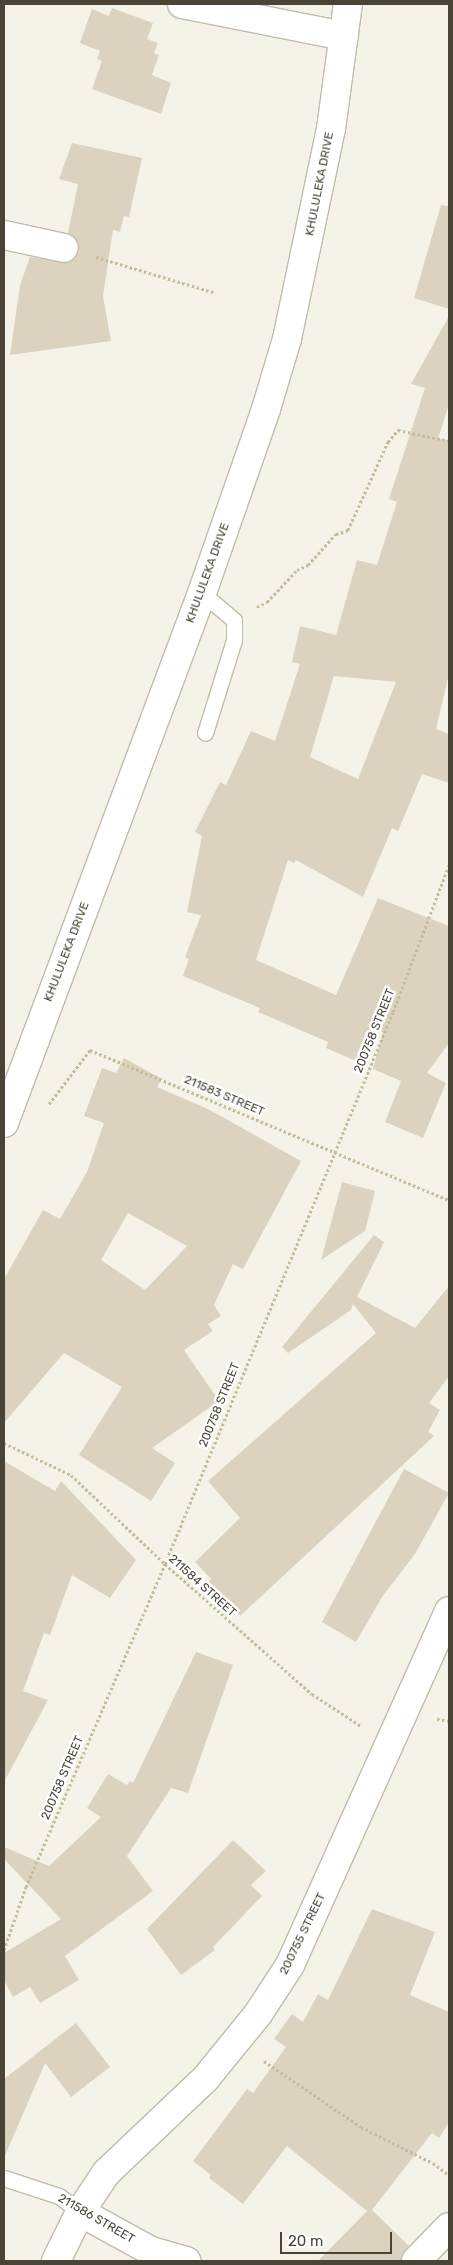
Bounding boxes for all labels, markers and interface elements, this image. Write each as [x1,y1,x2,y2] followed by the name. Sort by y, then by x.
[303,131,337,237] street label: KHULULEKA DRIVE
[183,521,233,625] street label: KHULULEKA DRIVE
[41,900,93,1004] street label: KHULULEKA DRIVE
[352,987,398,1075] street label: 200758 STREET
[182,1073,266,1119] street label: 211583 STREET
[197,1361,243,1449] street label: 200758 STREET
[165,1552,239,1620] street label: 211584 STREET
[39,1734,87,1822] street label: 200758 STREET
[277,1891,329,1977] street label: 200755 STREET
[55,2191,137,2247] street label: 211586 STREET
[283,2222,396,2254] scale bar
[288,2232,323,2250] text: 20 m

